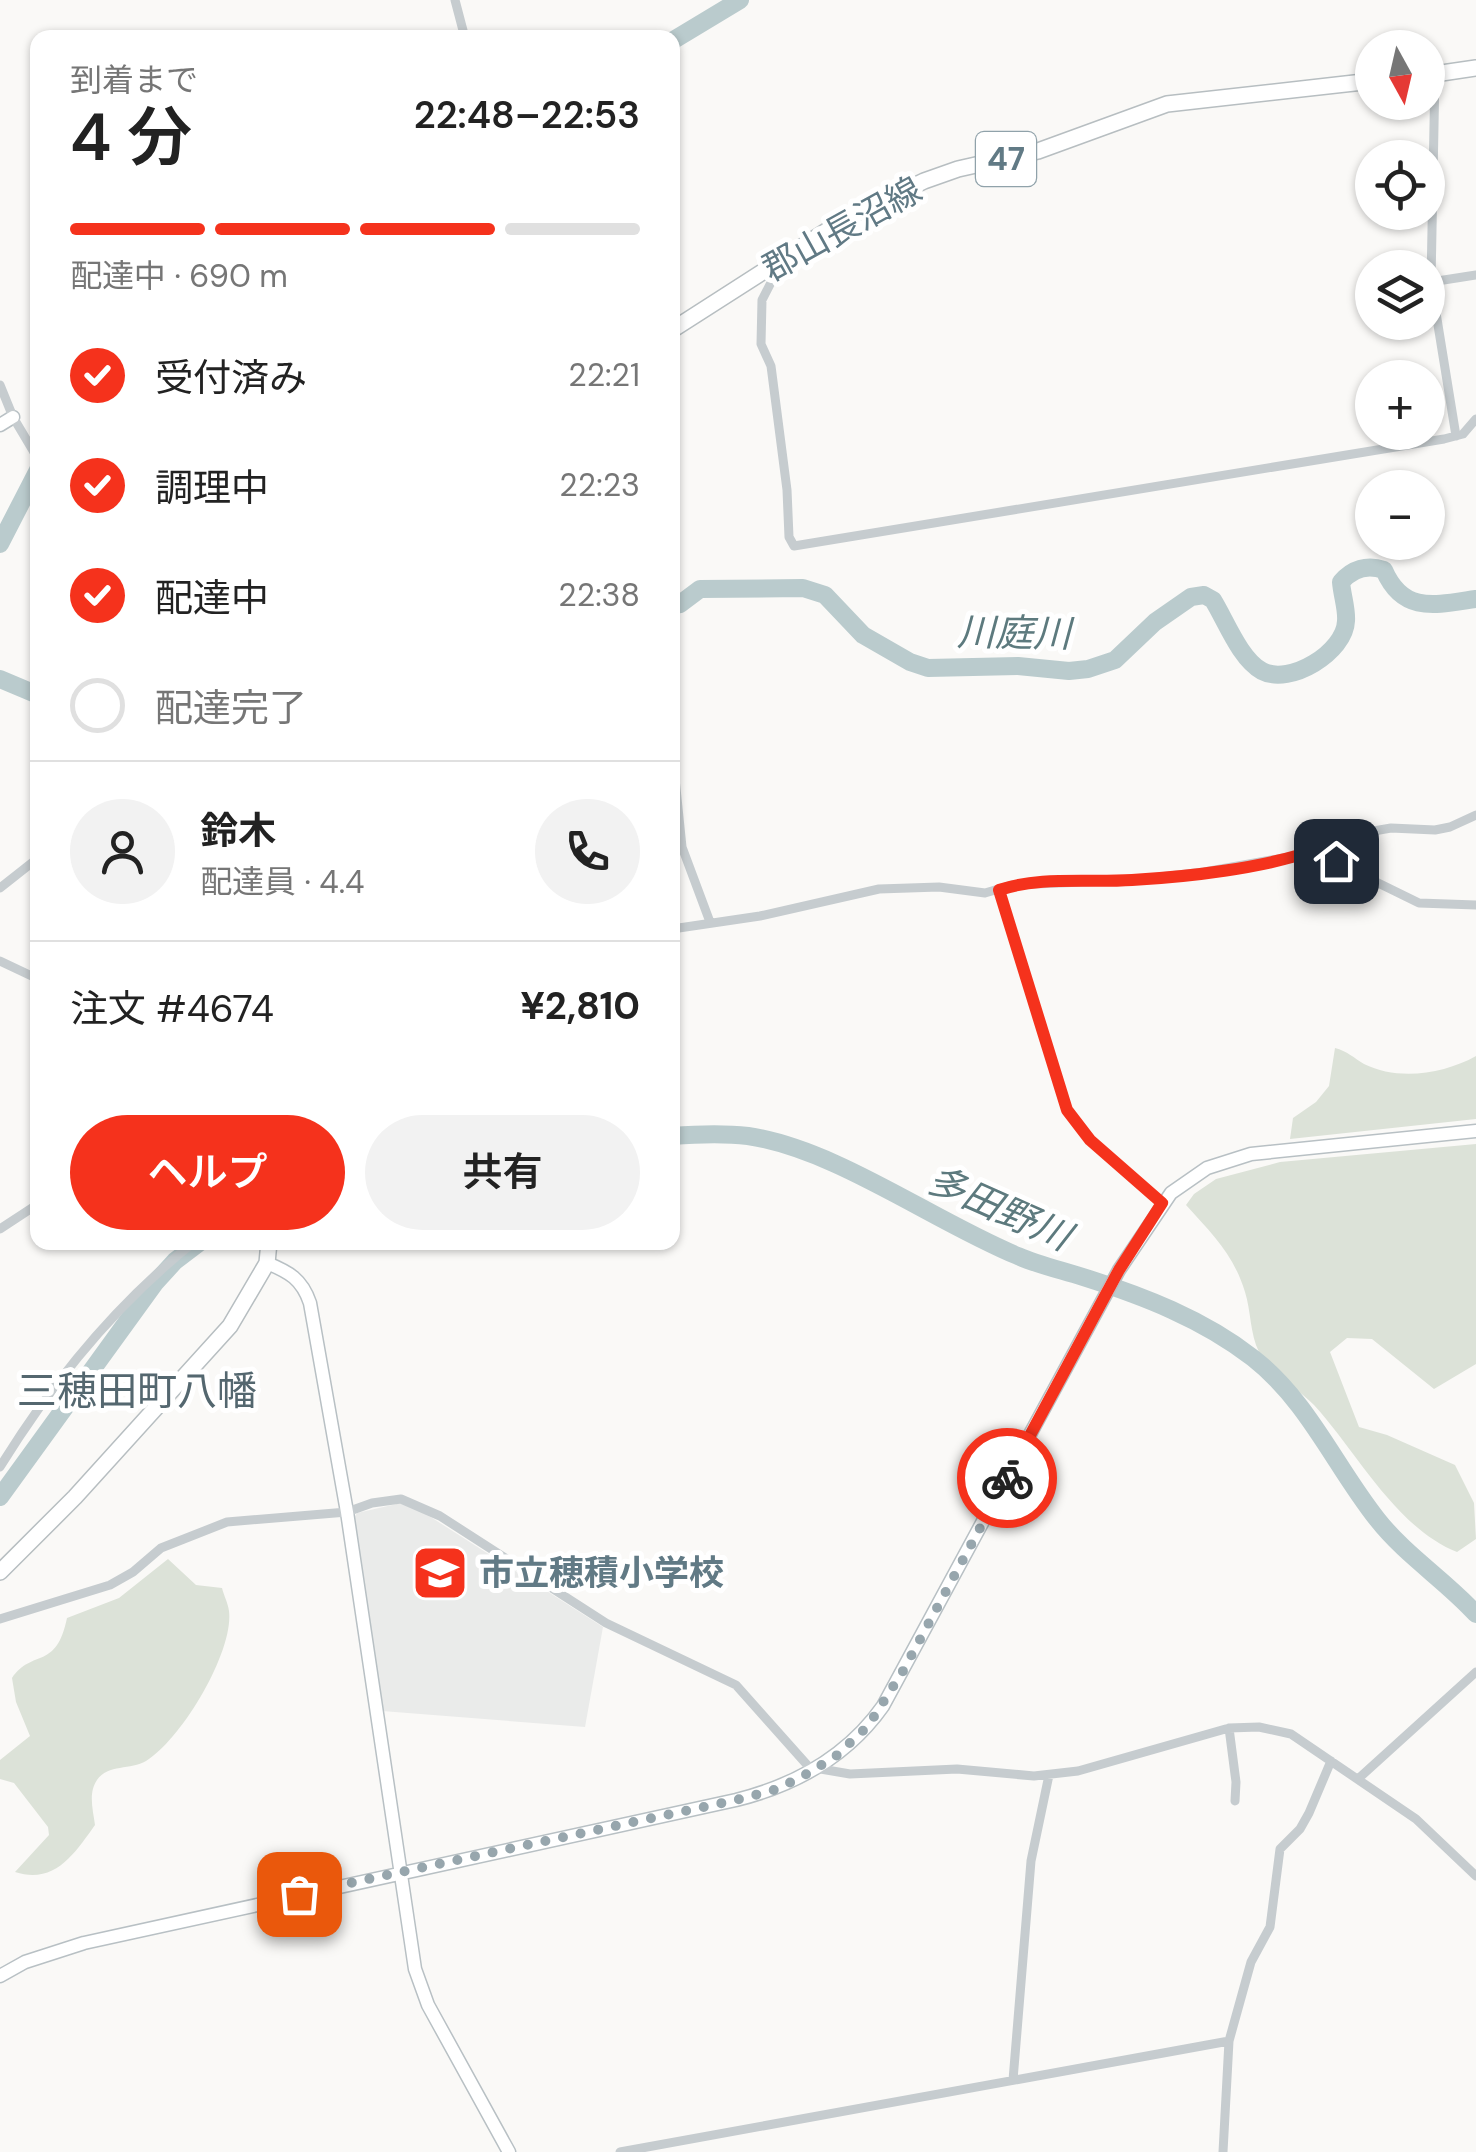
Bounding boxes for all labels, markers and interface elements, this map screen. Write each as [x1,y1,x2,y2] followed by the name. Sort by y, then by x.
[1355,30,1445,120] north arrow
[1355,30,1445,560] map controls
[70,59,198,101] text: 到着まで
[414,90,640,140] text: 22:48–22:53
[70,96,192,180] text: 4 分
[976,132,1036,186] road number: 47
[1355,140,1445,230] button: locate
[754,166,930,292] street label: 郡山長沼線
[1355,250,1445,340] button: layers
[70,255,288,297] text: 配達中 · 690 m
[70,348,125,403] icon: check
[155,353,307,403] text: 受付済み
[568,354,640,396] text: 22:21
[1355,360,1445,450] button: +
[70,458,125,513] icon: check
[155,463,269,513] text: 調理中
[559,464,640,506] text: 22:23
[1355,470,1445,560] button: −
[70,568,125,623] icon: check
[155,573,269,623] text: 配達中
[558,574,640,616] text: 22:38
[957,607,1075,659] water label: 川庭川
[155,683,307,733] text: 配達完了
[70,799,175,904] button: person
[535,799,640,904] button: phone
[200,806,276,856] text: 鈴木
[1294,819,1379,904] pin
[1309,834,1364,889] icon: home
[200,861,365,903] text: 配達員 · 4.4
[520,981,640,1031] text: ¥2,810
[70,984,274,1034] text: 注文 #4674
[70,1115,345,1230] button: ヘルプ
[365,1115,640,1230] button: 共有
[919,1154,1082,1263] water label: 多田野川
[17,1365,257,1417] district label: 三穂田町八幡
[957,1428,1057,1528] courier
[980,1451,1035,1506] icon: bike
[410,1543,470,1603] school or university icon: 市立穂積小学校
[479,1550,724,1596] place label: 市立穂積小学校
[257,1852,342,1937] pin
[272,1867,327,1922] icon: bag

